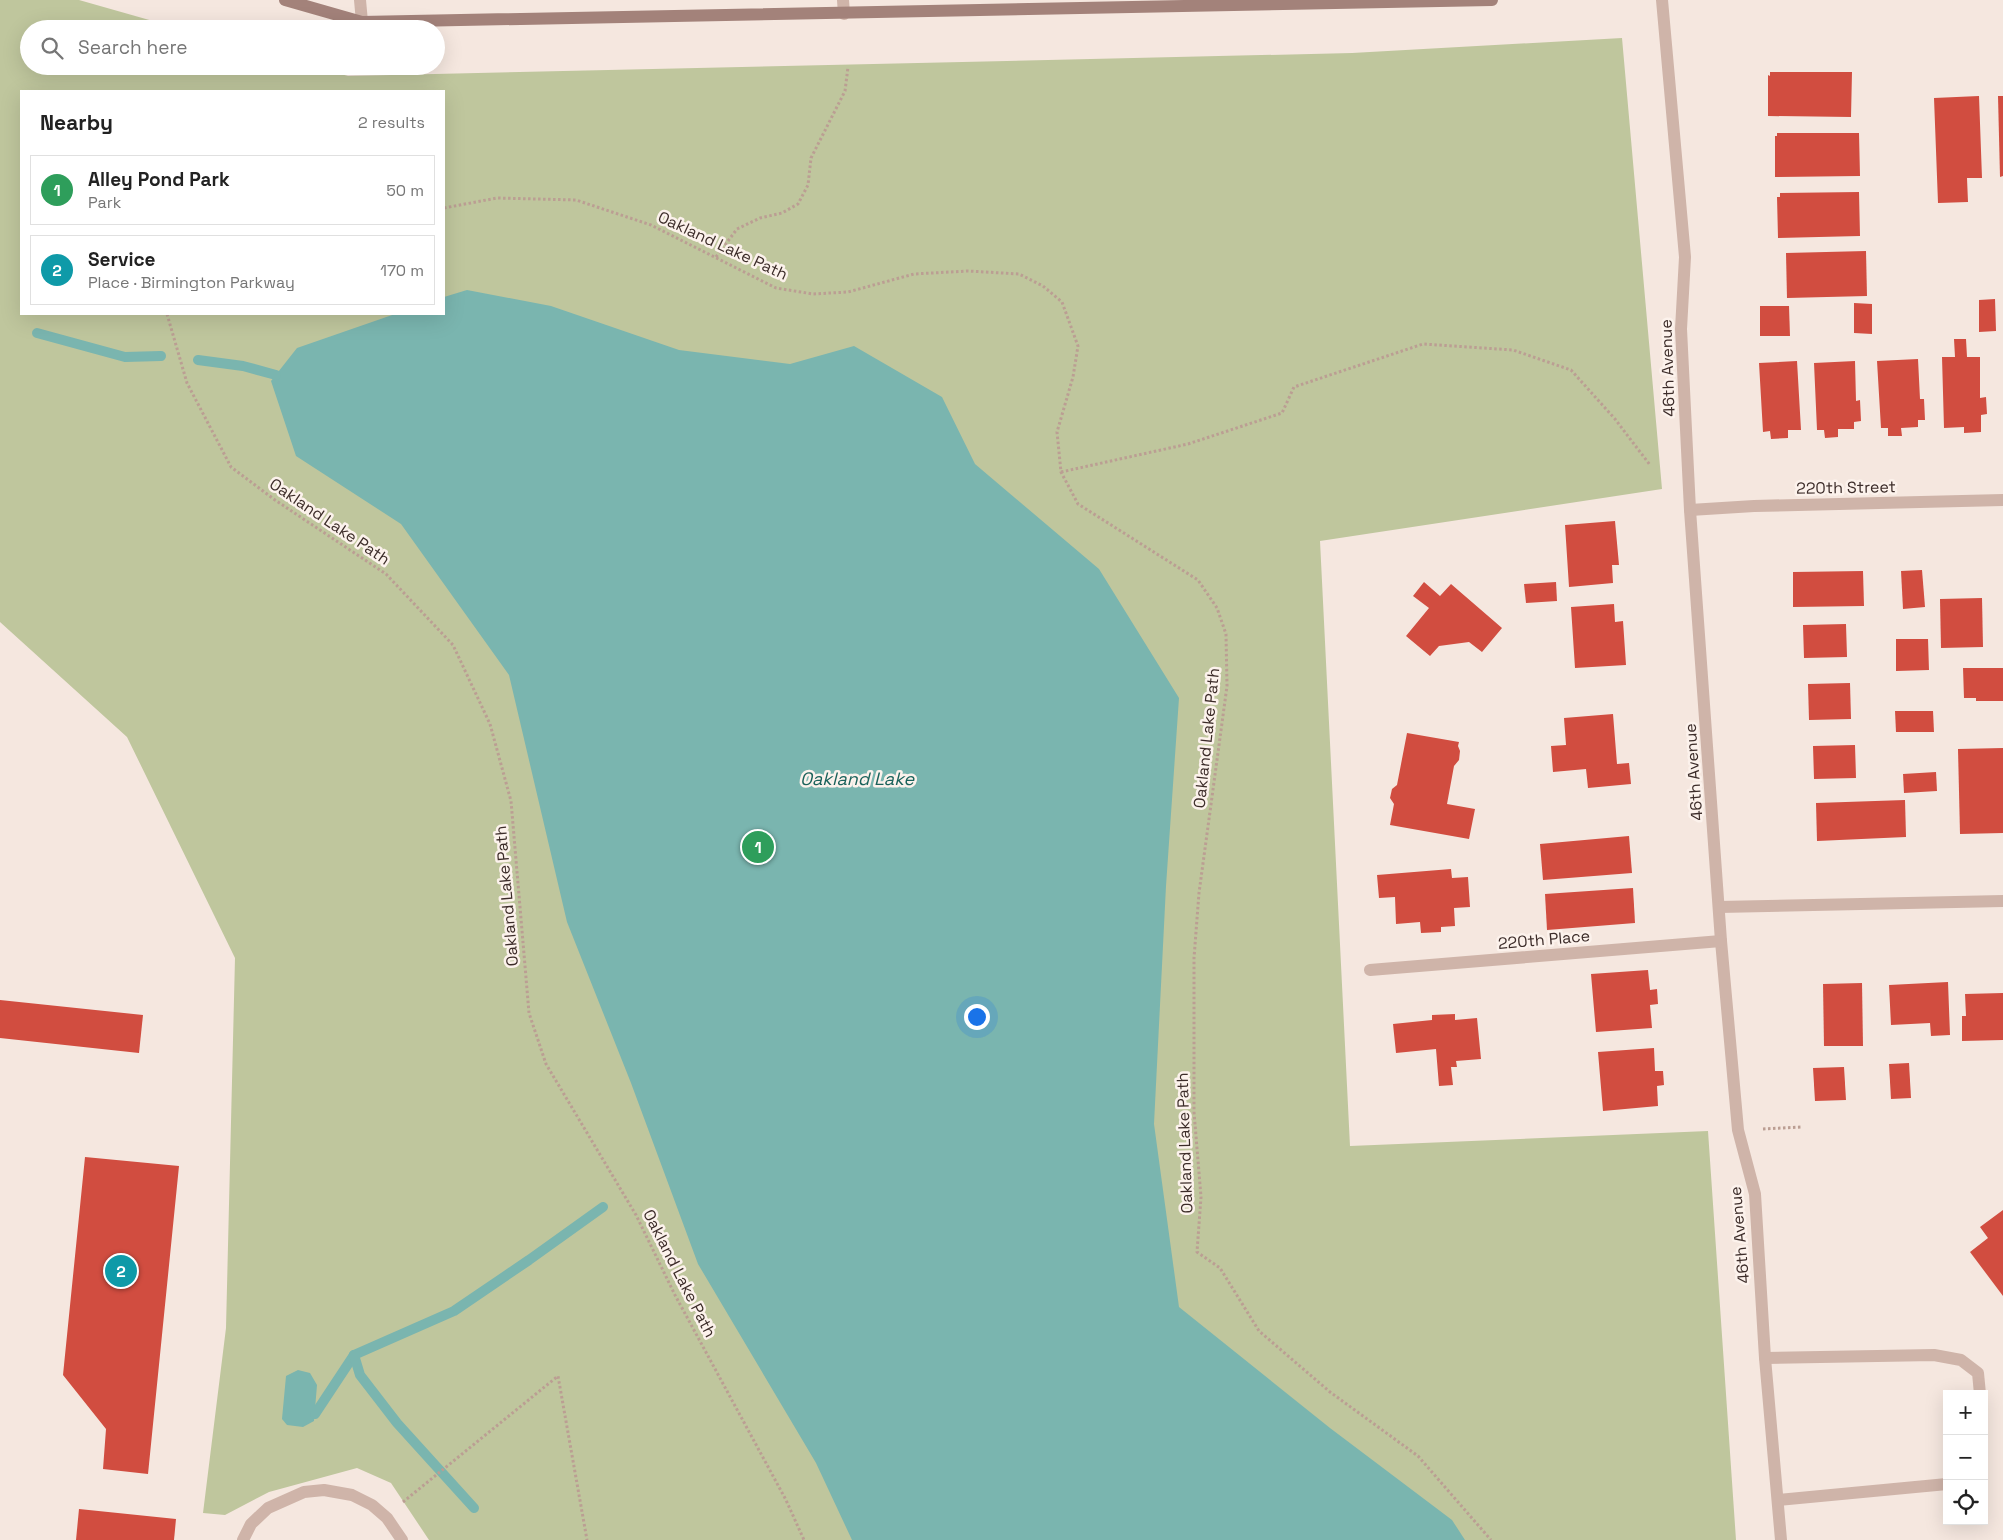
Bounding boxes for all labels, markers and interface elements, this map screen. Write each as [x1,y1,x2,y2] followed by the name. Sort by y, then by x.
[20,20,445,75] search box
[38,34,66,62] icon: search
[78,35,188,60] text: Search here
[40,109,113,136] text: Nearby
[358,112,425,133] text: 2 results
[88,167,230,192] text: Alley Pond Park
[53,180,61,201] text: 1
[386,180,424,201] text: 50 m
[88,192,121,213] text: Park
[655,206,791,285] street label: Oakland Lake Path
[88,247,156,272] text: Service
[52,260,62,281] text: 2
[380,260,424,281] text: 170 m
[88,272,295,293] text: Place · Birmington Parkway
[1655,319,1680,417] street label: 46th Avenue
[265,473,394,570] street label: Oakland Lake Path
[1796,476,1896,499] street label: 220th Street
[1189,667,1224,809] street label: Oakland Lake Path
[1680,723,1707,821] street label: 46th Avenue
[800,767,915,790] water label: Oakland Lake
[490,825,523,967] street label: Oakland Lake Path
[742,828,774,866] pin: 1
[1497,925,1591,954] street label: 220th Place
[964,1004,990,1030] your location
[1172,1072,1197,1214] street label: Oakland Lake Path
[1725,1186,1754,1284] street label: 46th Avenue
[638,1206,721,1341] street label: Oakland Lake Path
[105,1252,137,1290] pin: 2
[1943,1390,1988,1525] map controls
[1943,1390,1988,1435] button: +
[1943,1435,1988,1480] button: −
[1943,1480,1988,1525] button: locate

